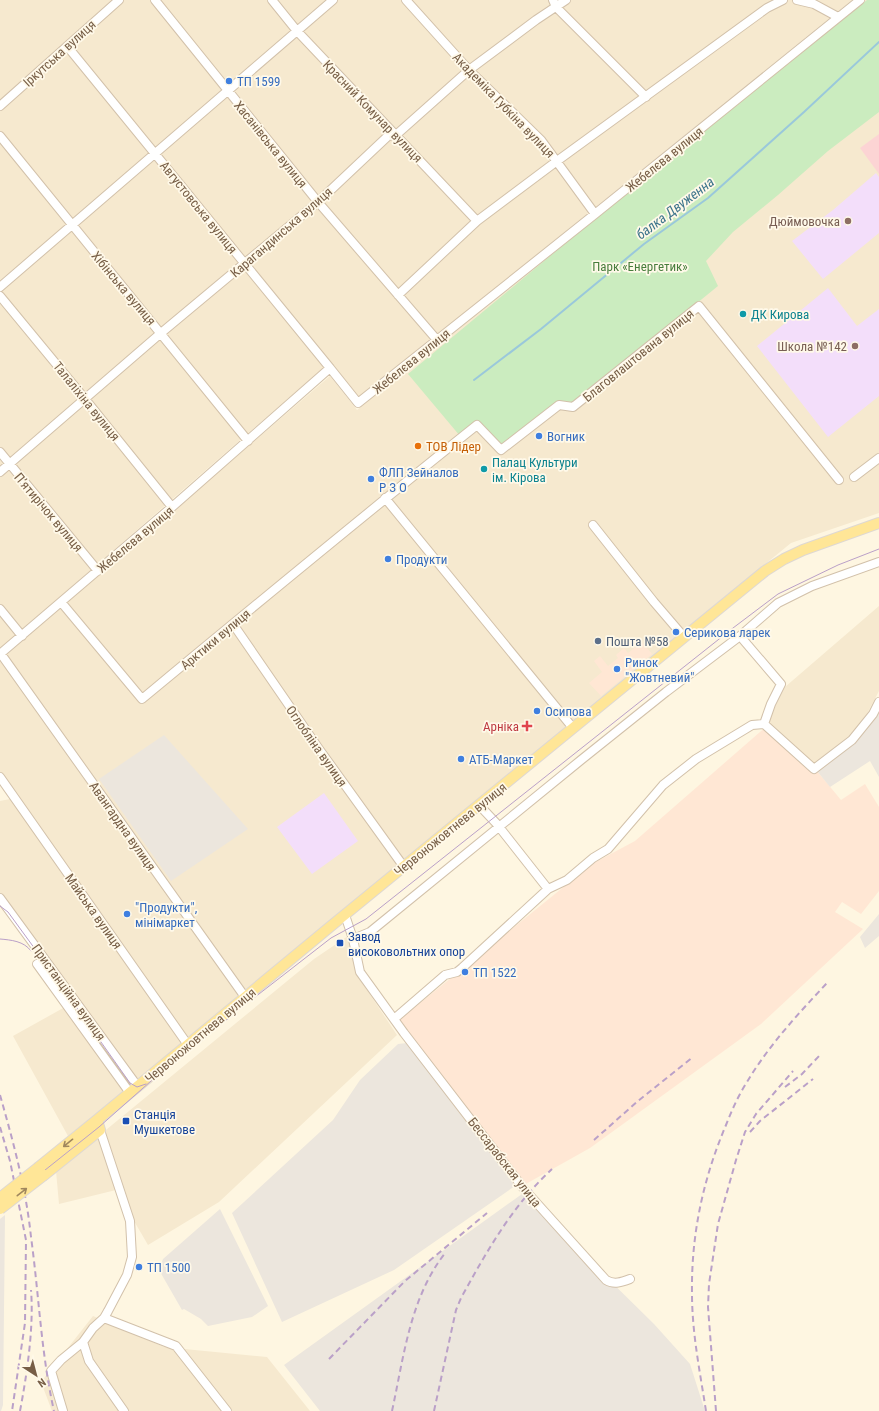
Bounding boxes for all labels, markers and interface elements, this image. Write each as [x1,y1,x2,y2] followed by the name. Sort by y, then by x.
[20,17,99,90] street label: Іркутська вулиця
[450,50,558,161] street label: Академіка Губкіна вулиця
[320,57,425,166] street label: Красний Комунар вулиця
[237,74,281,89] place label: ТП 1599
[224,76,234,86] marker: ТП 1599
[231,98,310,191] street label: Хасанівська вулиця
[623,124,706,195] street label: Жебелєва вулиця
[157,158,240,256] street label: Августовська вулиця
[633,174,717,242] water label: балка Двуженна
[227,184,335,281] street label: Карагандинська вулиця
[769,214,840,229] place label: Дюймовочка
[843,216,853,226] marker: Дюймовочка
[88,248,159,328] street label: Хібінська вулиця
[592,259,688,274] park label: Парк «Енергетик»
[580,306,697,405] street label: Благовлаштована вулиця
[751,307,809,322] place label: ДК Кирова
[738,309,748,319] marker: ДК Кирова
[370,326,453,397] street label: Жебелєва вулиця
[777,339,847,354] place label: Школа №142
[850,341,860,351] marker: Школа №142
[50,359,123,444] street label: Талаліхіна вулиця
[547,429,586,444] place label: Вогник
[534,431,544,441] marker: Вогник
[426,439,481,454] place label: ТОВ Лідер
[413,441,423,451] marker: ТОВ Лідер
[492,455,578,485] place label: Палац Культури ім. Кірова
[479,464,489,474] marker: Палац Культури ім. Кірова
[379,465,459,495] place label: ФЛП Зейналов Р З О
[11,470,86,555] street label: П’ятирічок вулиця
[366,474,376,484] marker: ФЛП Зейналов Р З О
[94,503,177,576] street label: Жебелєва вулиця
[396,552,447,567] place label: Продукти
[383,554,393,564] marker: Продукти
[177,606,253,673] street label: Арктики вулиця
[684,625,771,640] place label: Серикова ларек
[671,627,681,637] marker: Серикова ларек
[606,634,669,649] place label: Пошта №58
[593,636,603,646] marker: Пошта №58
[625,655,695,685] place label: Ринок "Жовтневий"
[612,664,622,674] marker: Ринок "Жовтневий"
[283,703,350,790] street label: Оглобліна вулиця
[545,704,591,719] place label: Осипова
[532,706,542,716] marker: Осипова
[483,719,519,734] place label: Арніка
[522,721,532,731] marker: Арніка
[469,752,533,767] place label: АТБ-Маркет
[456,754,466,764] marker: АТБ-Маркет
[86,779,159,874] street label: Авангардна вулиця
[391,780,509,879] street label: Червоножовтнева вулиця
[62,871,125,952] street label: Майська вулиця
[135,900,197,930] place label: "Продукти", мінімаркет
[122,909,132,919] marker: "Продукти", мінімаркет
[348,929,465,959] place label: Завод високовольтних опор
[335,938,345,948] marker: Завод високовольтних опор
[29,941,109,1043] street label: Пристанційна вулиця
[473,965,517,980] place label: ТП 1522
[460,967,470,977] marker: ТП 1522
[142,985,259,1086] street label: Червоножовтнева вулиця
[134,1107,195,1137] place label: Станція Мушкетове
[465,1115,544,1210] street label: Бессарабская улица
[121,1116,131,1126] marker: Станція Мушкетове
[63,1139,74,1148] one-way arrow
[16,1188,27,1196] one-way arrow
[147,1260,191,1275] place label: ТП 1500
[134,1262,144,1272] marker: ТП 1500
[16,1355,56,1395] north arrow
[35,1375,48,1390] text: N

